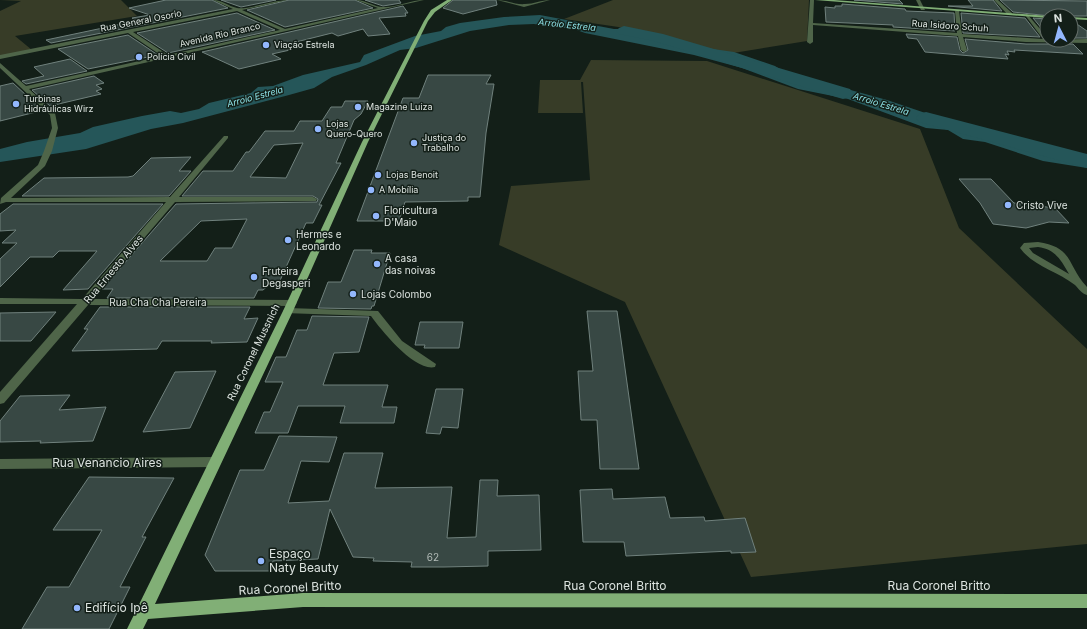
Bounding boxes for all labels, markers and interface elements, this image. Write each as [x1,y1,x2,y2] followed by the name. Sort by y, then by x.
[99,7,182,34] street label: Rua General Osorio
[1039,8,1079,48] north arrow
[1053,11,1063,25] text: N
[537,16,597,33] water label: Arroio Estrela
[911,17,989,34] street label: Rua Isidoro Schuh
[179,20,261,49] street label: Avenida Rio Branco
[274,39,334,50] place label: Viação Estrela
[261,40,271,50] marker: Viação Estrela
[147,51,196,62] place label: Polícia Civil
[134,52,144,62] marker: Polícia Civil
[225,84,285,110] water label: Arroio Estrela
[851,90,911,117] water label: Arroio Estrela
[24,93,94,114] place label: Turbinas Hidráulicas Wirz
[11,99,21,109] marker: Turbinas Hidráulicas Wirz
[366,101,433,112] place label: Magazine Luiza
[353,102,363,112] marker: Magazine Luiza
[326,118,382,139] place label: Lojas Quero-Quero
[313,124,323,134] marker: Lojas Quero-Quero
[422,132,466,153] place label: Justiça do Trabalho
[409,138,419,148] marker: Justiça do Trabalho
[386,169,438,180] place label: Lojas Benoit
[373,170,383,180] marker: Lojas Benoit
[379,184,418,195] place label: A Mobília
[366,185,376,195] marker: A Mobília
[1016,199,1068,211] place label: Cristo Vive
[1003,200,1013,210] marker: Cristo Vive
[384,204,437,228] place label: Floricultura D'Maio
[371,211,381,221] marker: Floricultura D'Maio
[296,228,342,252] place label: Hermes e Leonardo
[81,232,145,306] street label: Rua Ernesto Alves
[283,235,293,245] marker: Hermes e Leonardo
[385,252,436,276] place label: A casa das noivas
[372,259,382,269] marker: A casa das noivas
[262,265,310,289] place label: Fruteira Degasperi
[249,272,259,282] marker: Fruteira Degasperi
[361,288,431,300] place label: Lojas Colombo
[348,289,358,299] marker: Lojas Colombo
[109,296,207,308] street label: Rua Cha Cha Pereira
[224,302,282,402] street label: Rua Coronel Mussnich
[52,455,162,470] street label: Rua Venancio Aires
[269,546,339,575] place label: Espaço Naty Beauty
[427,551,439,563] house number: 62
[256,556,266,566] marker: Espaço Naty Beauty
[238,577,342,598] street label: Rua Coronel Britto
[564,578,666,593] street label: Rua Coronel Britto
[888,578,990,593] street label: Rua Coronel Britto
[85,600,148,615] place label: Edifício Ipê
[72,603,82,613] marker: Edifício Ipê

